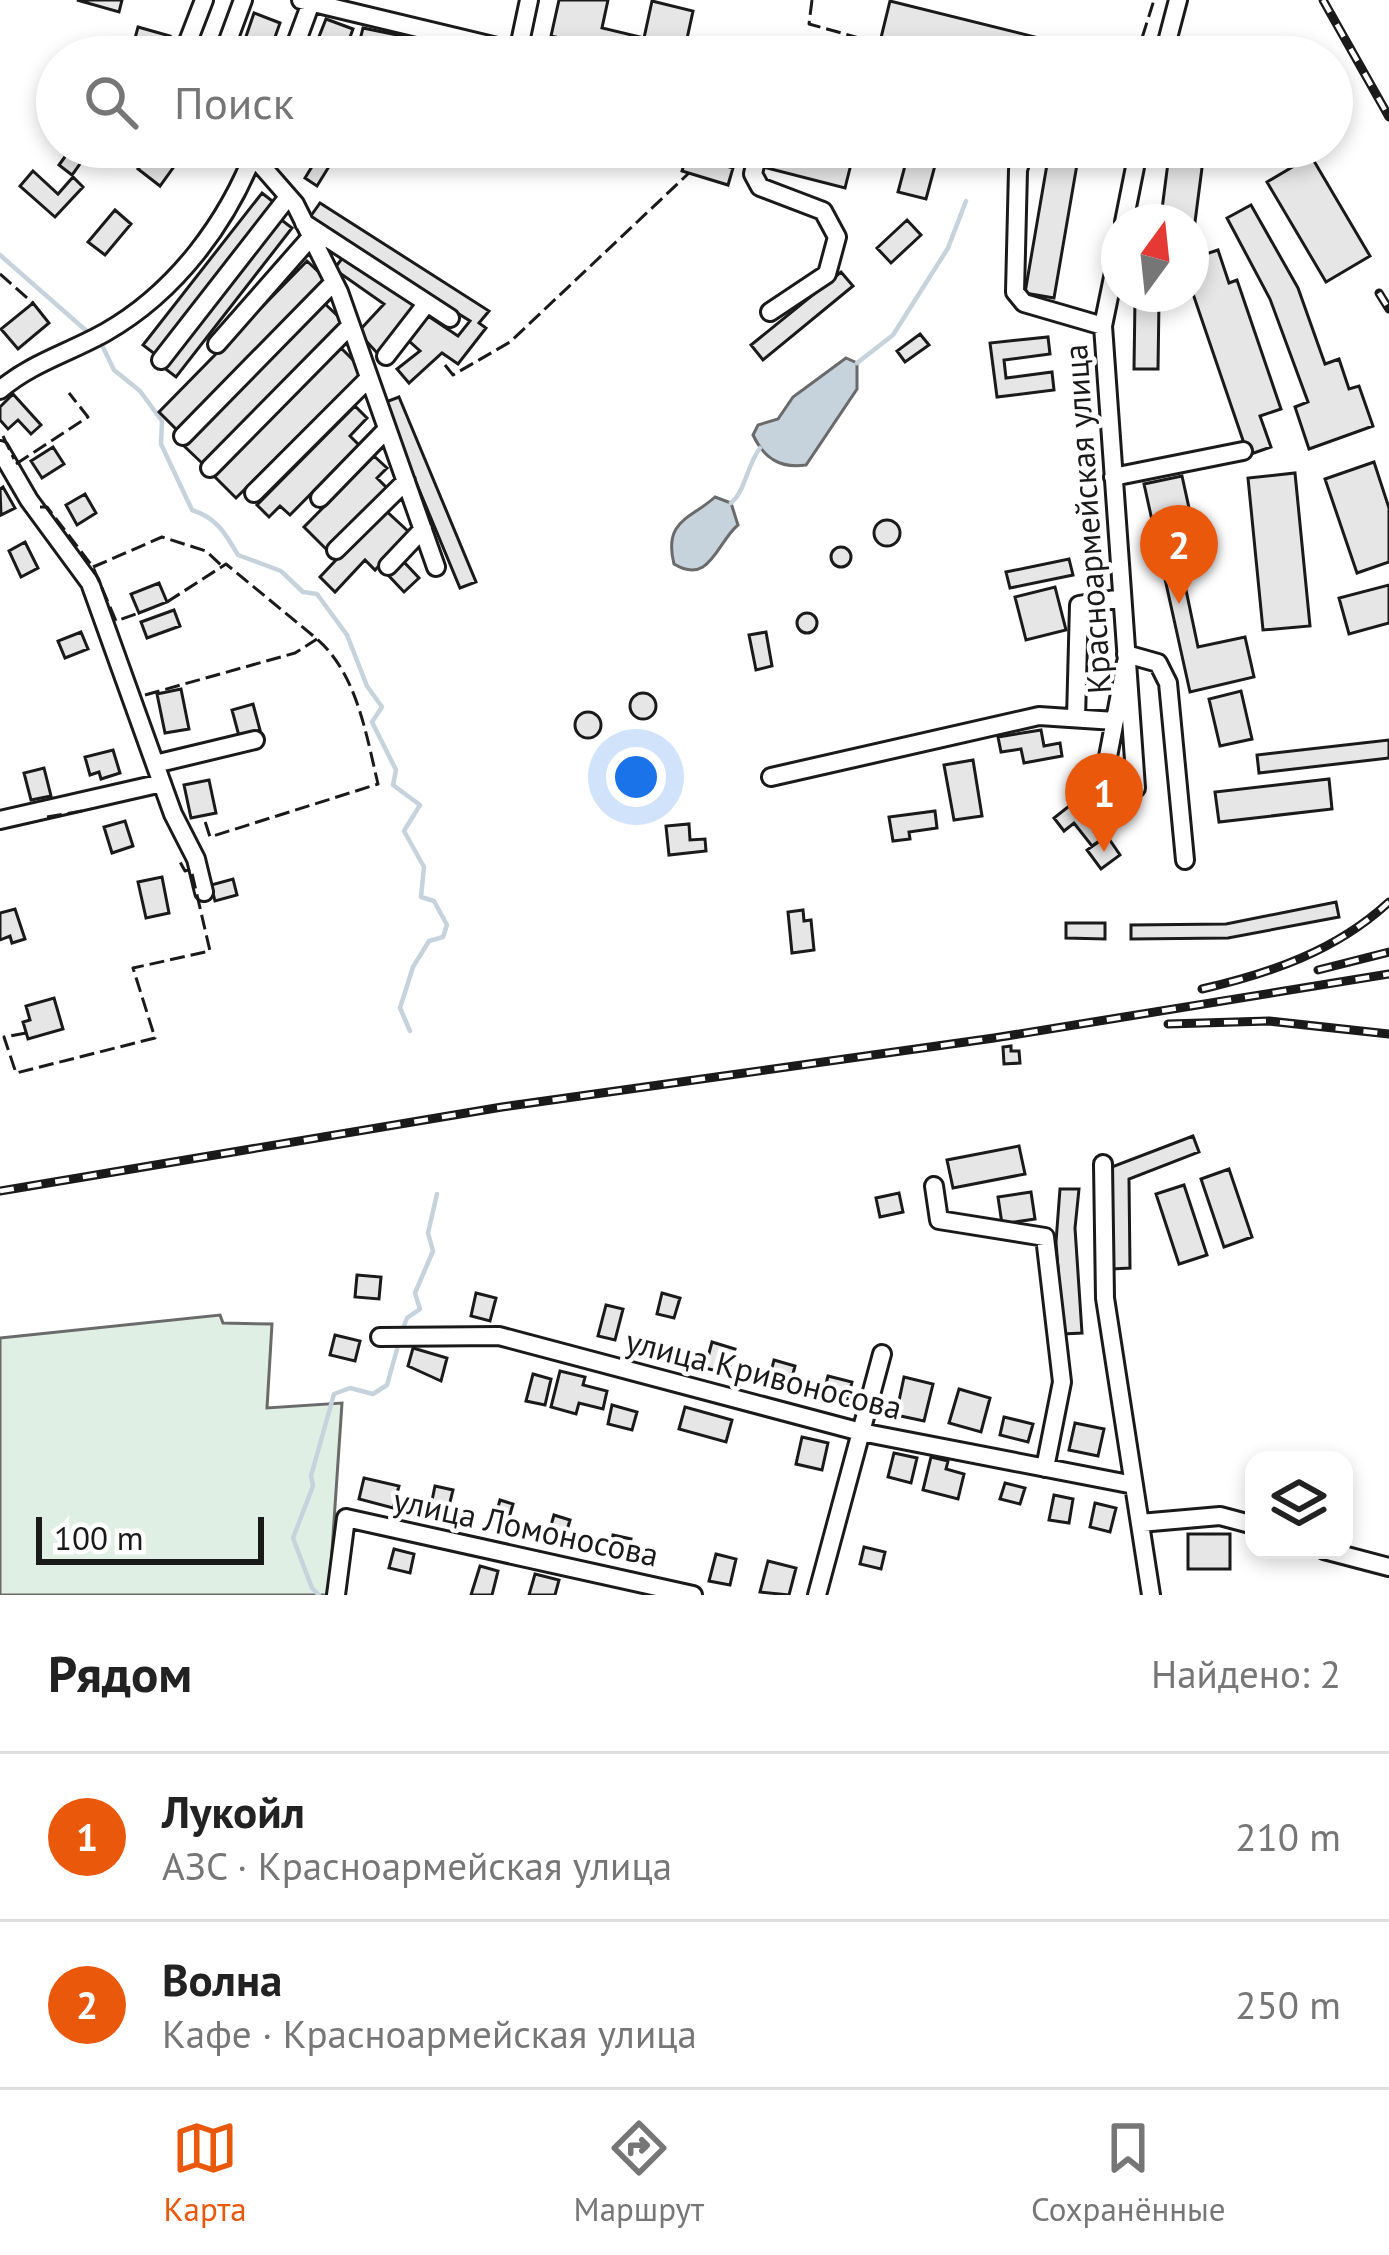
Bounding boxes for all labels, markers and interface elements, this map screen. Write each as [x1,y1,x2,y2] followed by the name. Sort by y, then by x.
[36,36,1353,168] search box
[78,69,144,135] icon: search
[174,73,294,131] text: Поиск
[1101,204,1209,312] north arrow
[1053,343,1120,695] street label: Красноармейская улица
[1140,505,1218,604] pin: 2
[606,747,666,807] your location
[1065,753,1143,852] pin: 1
[622,1318,907,1429] street label: улица Кривоносова
[1245,1451,1353,1559] map controls
[1245,1451,1353,1559] button: layers
[390,1477,663,1576] street label: улица Ломоносова
[36,1511,264,1564] scale bar
[54,1516,144,1559] text: 100 m
[48,1640,192,1706] text: Рядом
[1151,1648,1341,1699] text: Найдено: 2
[162,1782,305,1840] text: Лукойл
[76,1811,98,1862] text: 1
[1235,1811,1341,1862] text: 210 m
[162,1840,672,1891] text: АЗС · Красноармейская улица
[162,1950,282,2008] text: Волна
[76,1979,98,2030] text: 2
[1235,1979,1341,2030] text: 250 m
[162,2008,697,2059] text: Кафе · Красноармейская улица
[163,2115,247,2230] tab: Карта
[574,2115,704,2230] tab: Маршрут
[1031,2115,1226,2230] tab: Сохранённые

